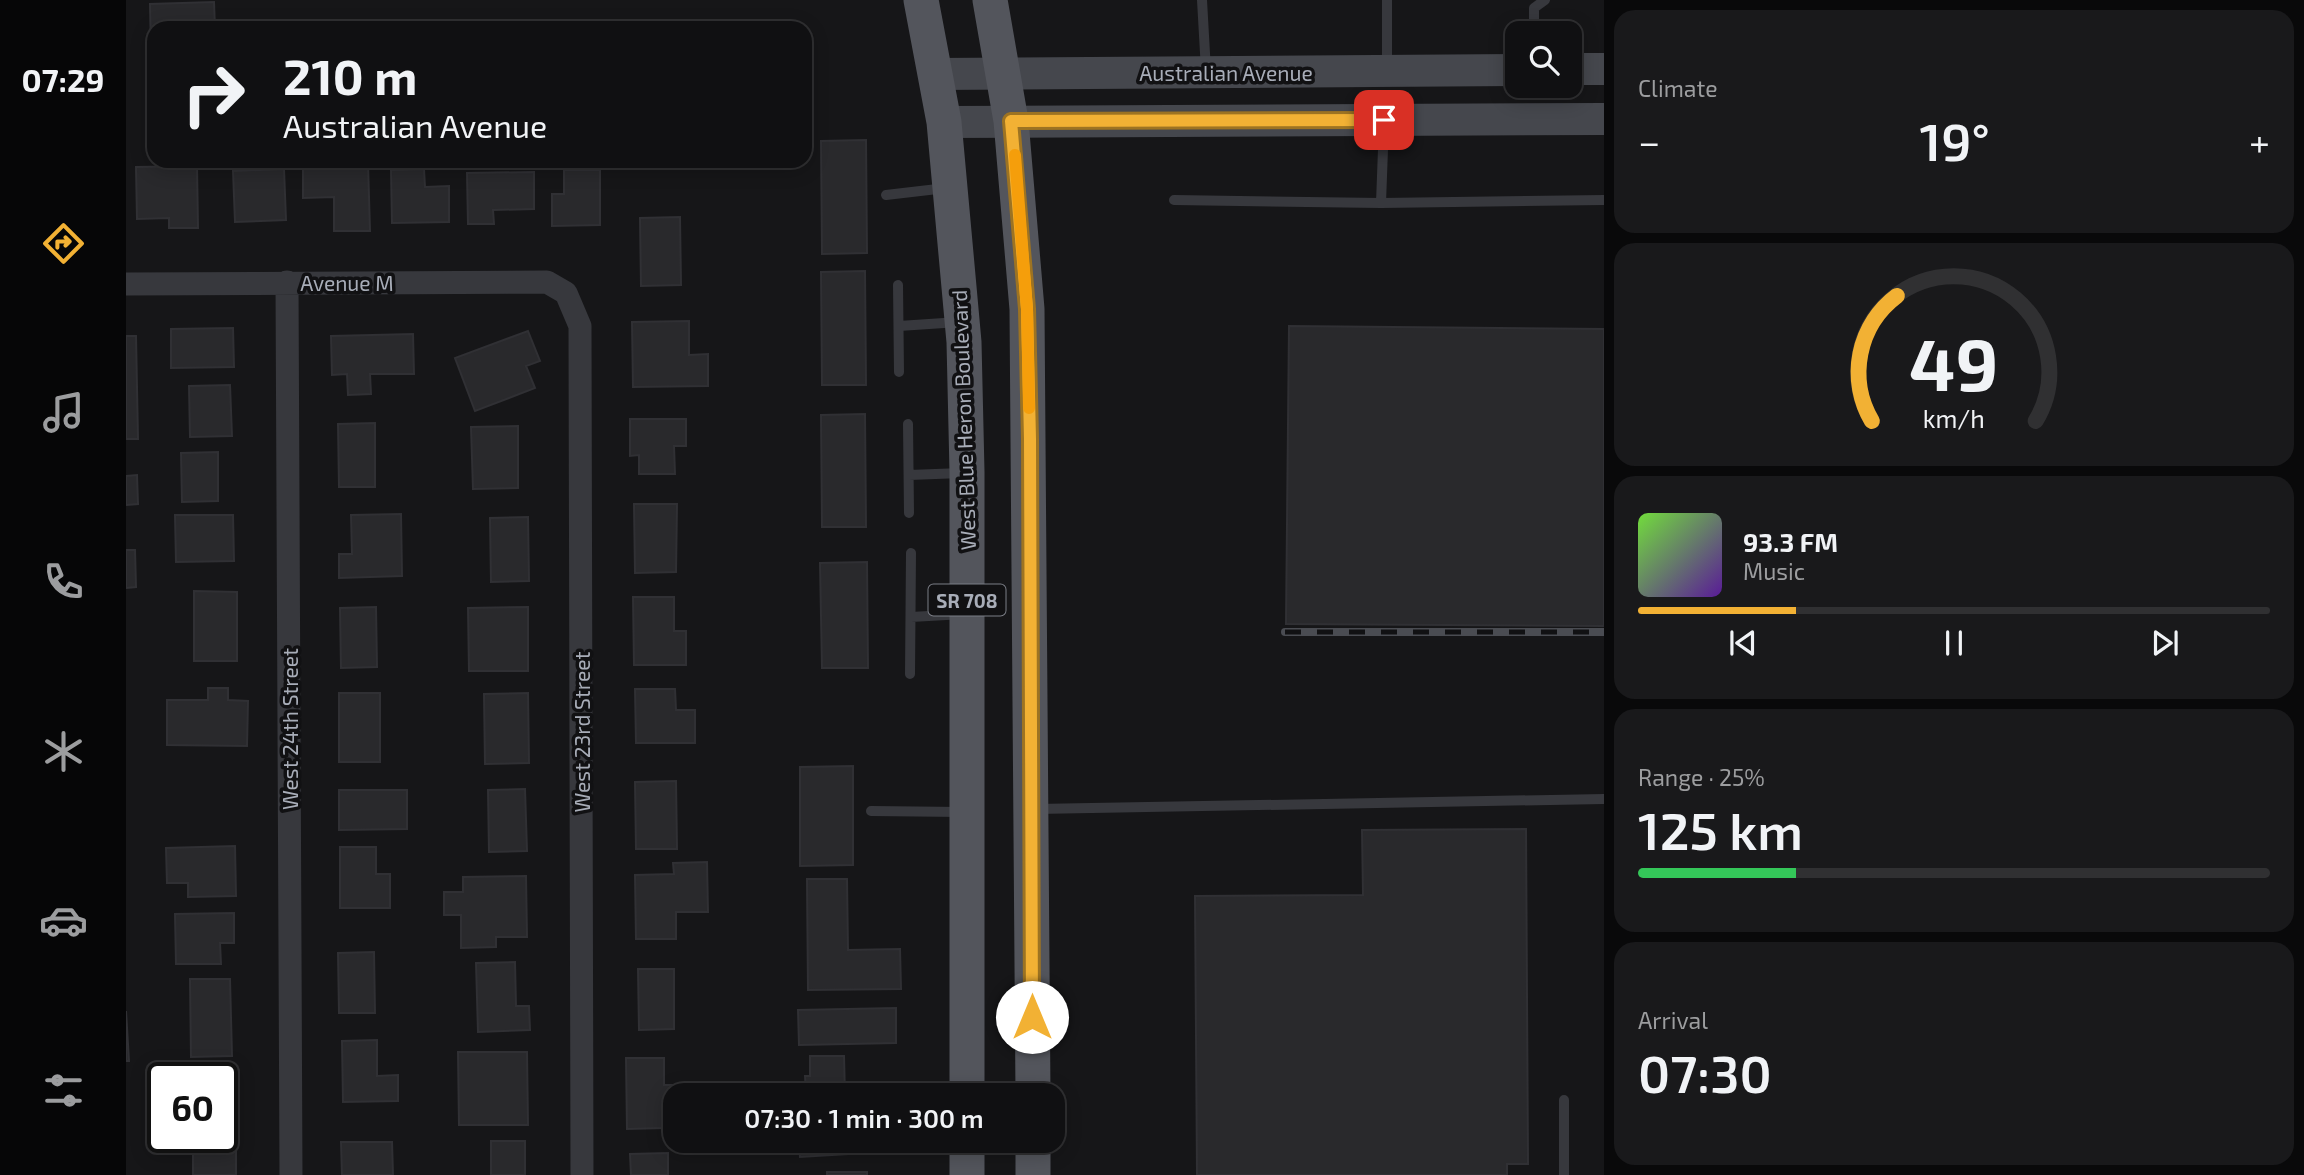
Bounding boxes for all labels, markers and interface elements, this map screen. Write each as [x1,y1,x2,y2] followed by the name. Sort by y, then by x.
[1505,21,1582,98] map controls
[1505,21,1582,98] button: search
[283,46,417,105] text: 210 m
[168,49,259,140] icon: right
[22,60,104,98] text: 07:29
[1139,60,1313,85] street label: Australian Avenue
[1638,74,1718,102] text: Climate
[1354,90,1414,150] pin
[1365,101,1403,139] icon: arrive
[283,106,547,144] text: Australian Avenue
[1919,109,1990,171] text: 19°
[1638,118,1660,164] text: −
[2249,118,2270,164] text: +
[39,219,88,268] icon: directions
[300,270,394,295] street label: Avenue M
[946,289,980,551] street label: West Blue Heron Boulevard
[1909,318,1999,406] text: 49
[39,388,88,437] icon: music
[1923,402,1985,432] text: km/h
[1743,526,1838,557] text: 93.3 FM
[39,557,88,606] icon: phone
[1743,557,1805,585] text: Music
[928,584,1006,615] road number: SR 708
[1724,624,1762,662] icon: previous
[1935,624,1973,662] icon: pause
[2146,624,2184,662] icon: next
[277,648,302,810] street label: West 24th Street
[569,652,594,812] street label: West 23rd Street
[39,727,88,776] icon: climate
[1638,763,1765,791] text: Range · 25%
[1638,798,1803,860] text: 125 km
[39,896,88,945] icon: car
[995,980,1069,1054] position arrow
[1638,1006,1708,1034] text: Arrival
[1638,1041,1772,1103] text: 07:30
[147,1062,238,1153] speed limit sign: 60
[39,1066,88,1115] icon: filters
[744,1102,984,1133] text: 07:30 · 1 min · 300 m

